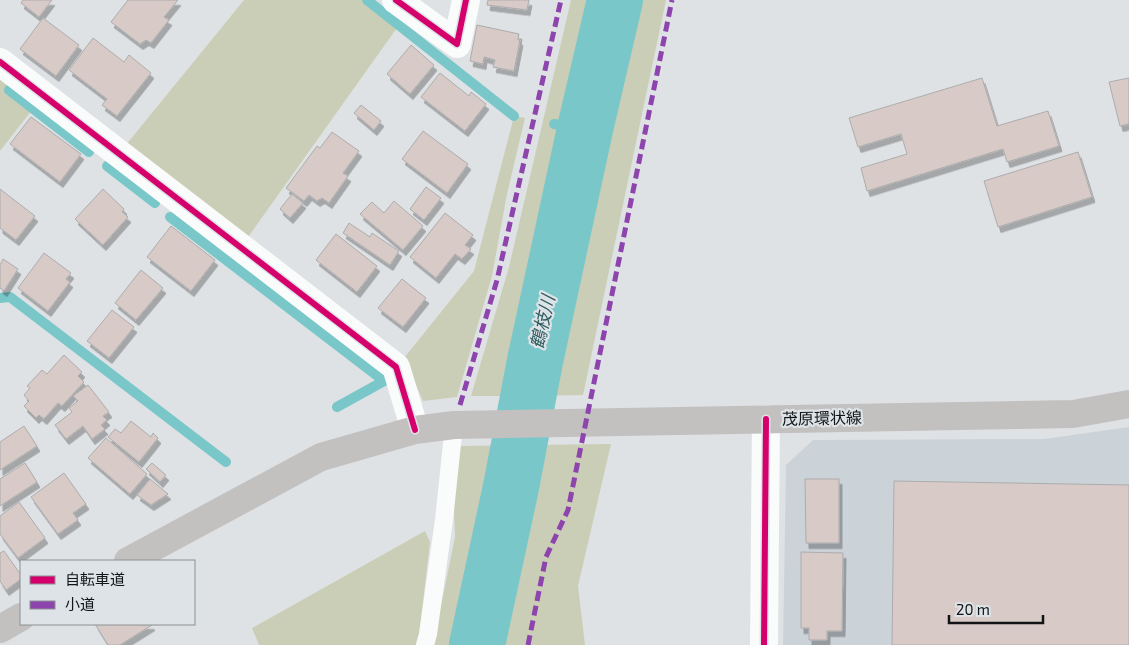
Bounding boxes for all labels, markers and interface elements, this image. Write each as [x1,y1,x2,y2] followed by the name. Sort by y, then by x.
[525,291,559,351] water label: 鶴枝川
[782,407,862,428] street label: 茂原環状線
[20,560,195,625] legend
[65,570,125,588] text: 自転車道
[949,592,1043,624] scale bar
[65,595,95,613] text: 小道
[956,600,990,618] text: 20 m

